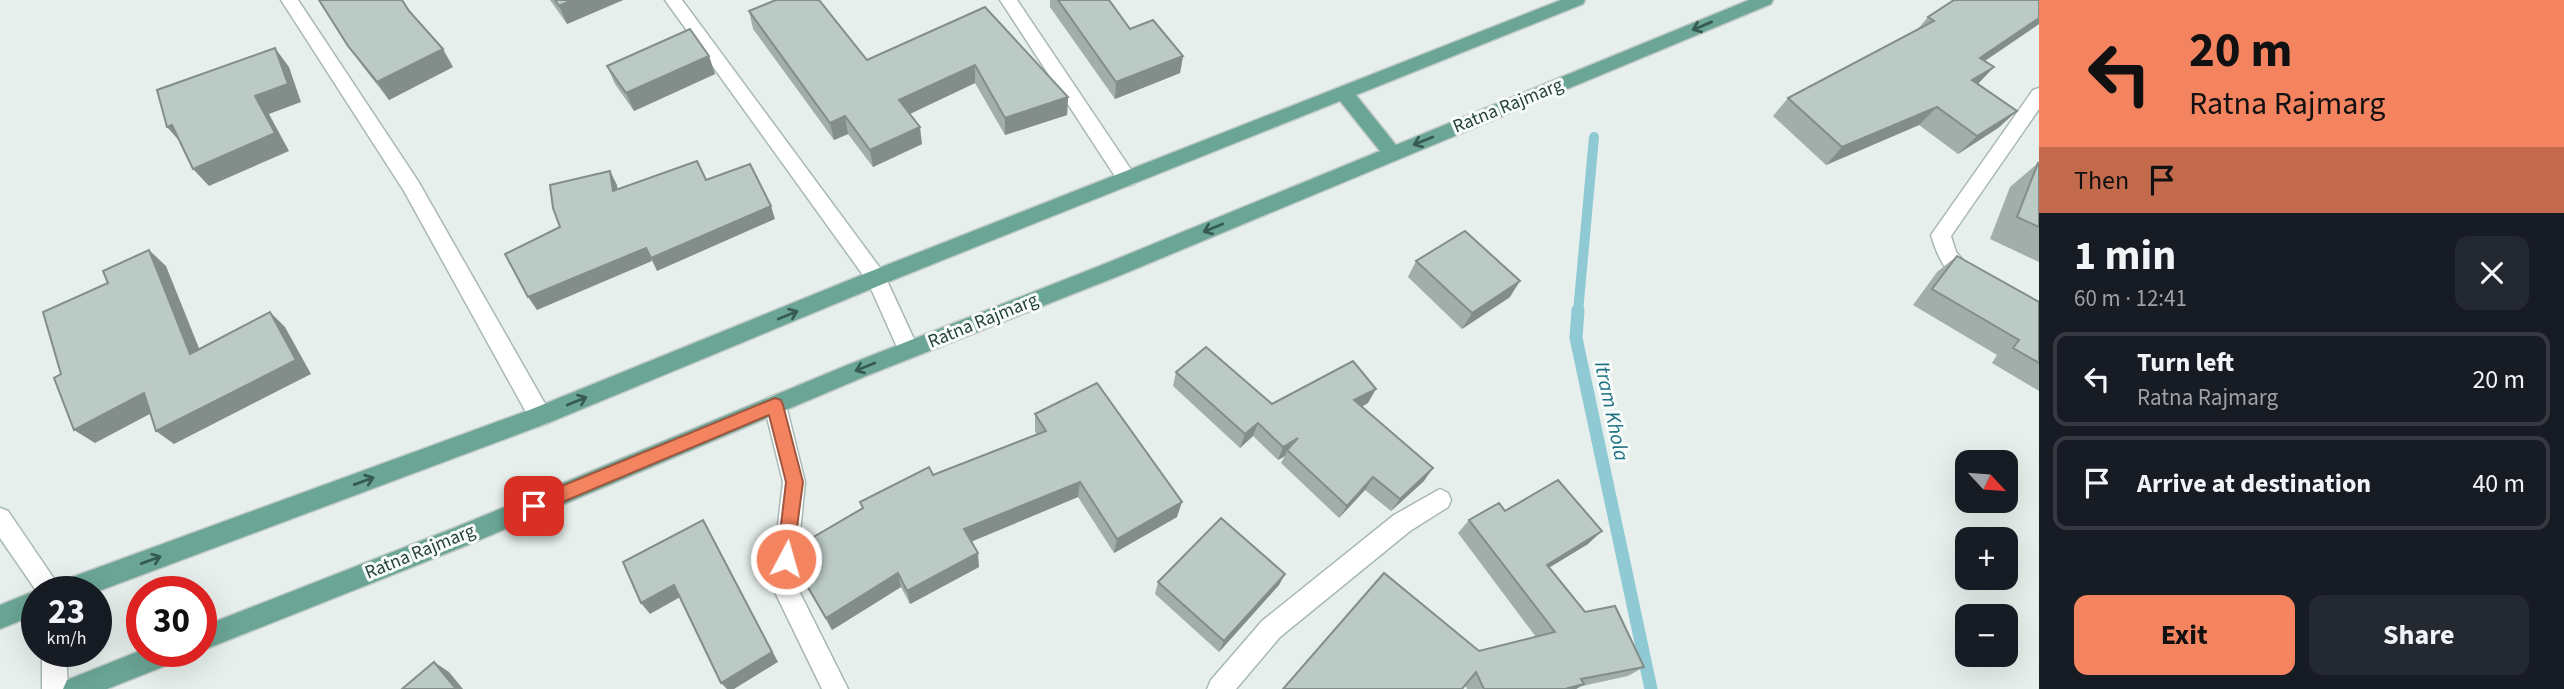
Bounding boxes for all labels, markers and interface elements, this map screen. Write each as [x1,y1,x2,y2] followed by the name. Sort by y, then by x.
[2189,16,2293,86] text: 20 m
[1691,21,1713,34] one-way arrow
[2074,28,2165,119] icon: left
[1449,71,1567,140] street label: Ratna Rajmarg
[2189,81,2385,127] text: Ratna Rajmarg
[1413,136,1435,149] one-way arrow
[2143,161,2181,199] icon: arrive
[2074,162,2129,199] text: Then
[1203,222,1224,235] one-way arrow
[2074,226,2176,286] text: 1 min
[2455,236,2529,310] button: close
[2074,282,2187,315] text: 60 m · 12:41
[924,286,1042,355] street label: Ratna Rajmarg
[776,307,798,320] one-way arrow
[2137,344,2234,381] text: Turn left
[1587,358,1637,464] water label: Itram Khola
[2078,360,2116,398] icon: left
[2472,361,2525,398] text: 20 m
[855,362,877,375] one-way arrow
[2137,381,2278,414] text: Ratna Rajmarg
[566,394,588,407] one-way arrow
[1955,450,2018,513] north arrow
[1955,450,2018,667] map controls
[2078,464,2116,502] icon: arrive
[2137,465,2371,502] text: Arrive at destination
[2472,465,2525,502] text: 40 m
[353,474,375,486] one-way arrow
[504,476,564,536] pin
[515,487,553,525] icon: arrive
[361,517,479,586] street label: Ratna Rajmarg
[749,522,823,596] position arrow
[1955,527,2018,590] button: +
[139,552,161,565] one-way arrow
[126,576,217,667] speed limit sign: 30
[48,587,85,637] text: 23
[2074,595,2295,675] button: Exit
[2309,595,2529,675] button: Share
[1955,604,2018,667] button: −
[47,626,86,651] text: km/h

